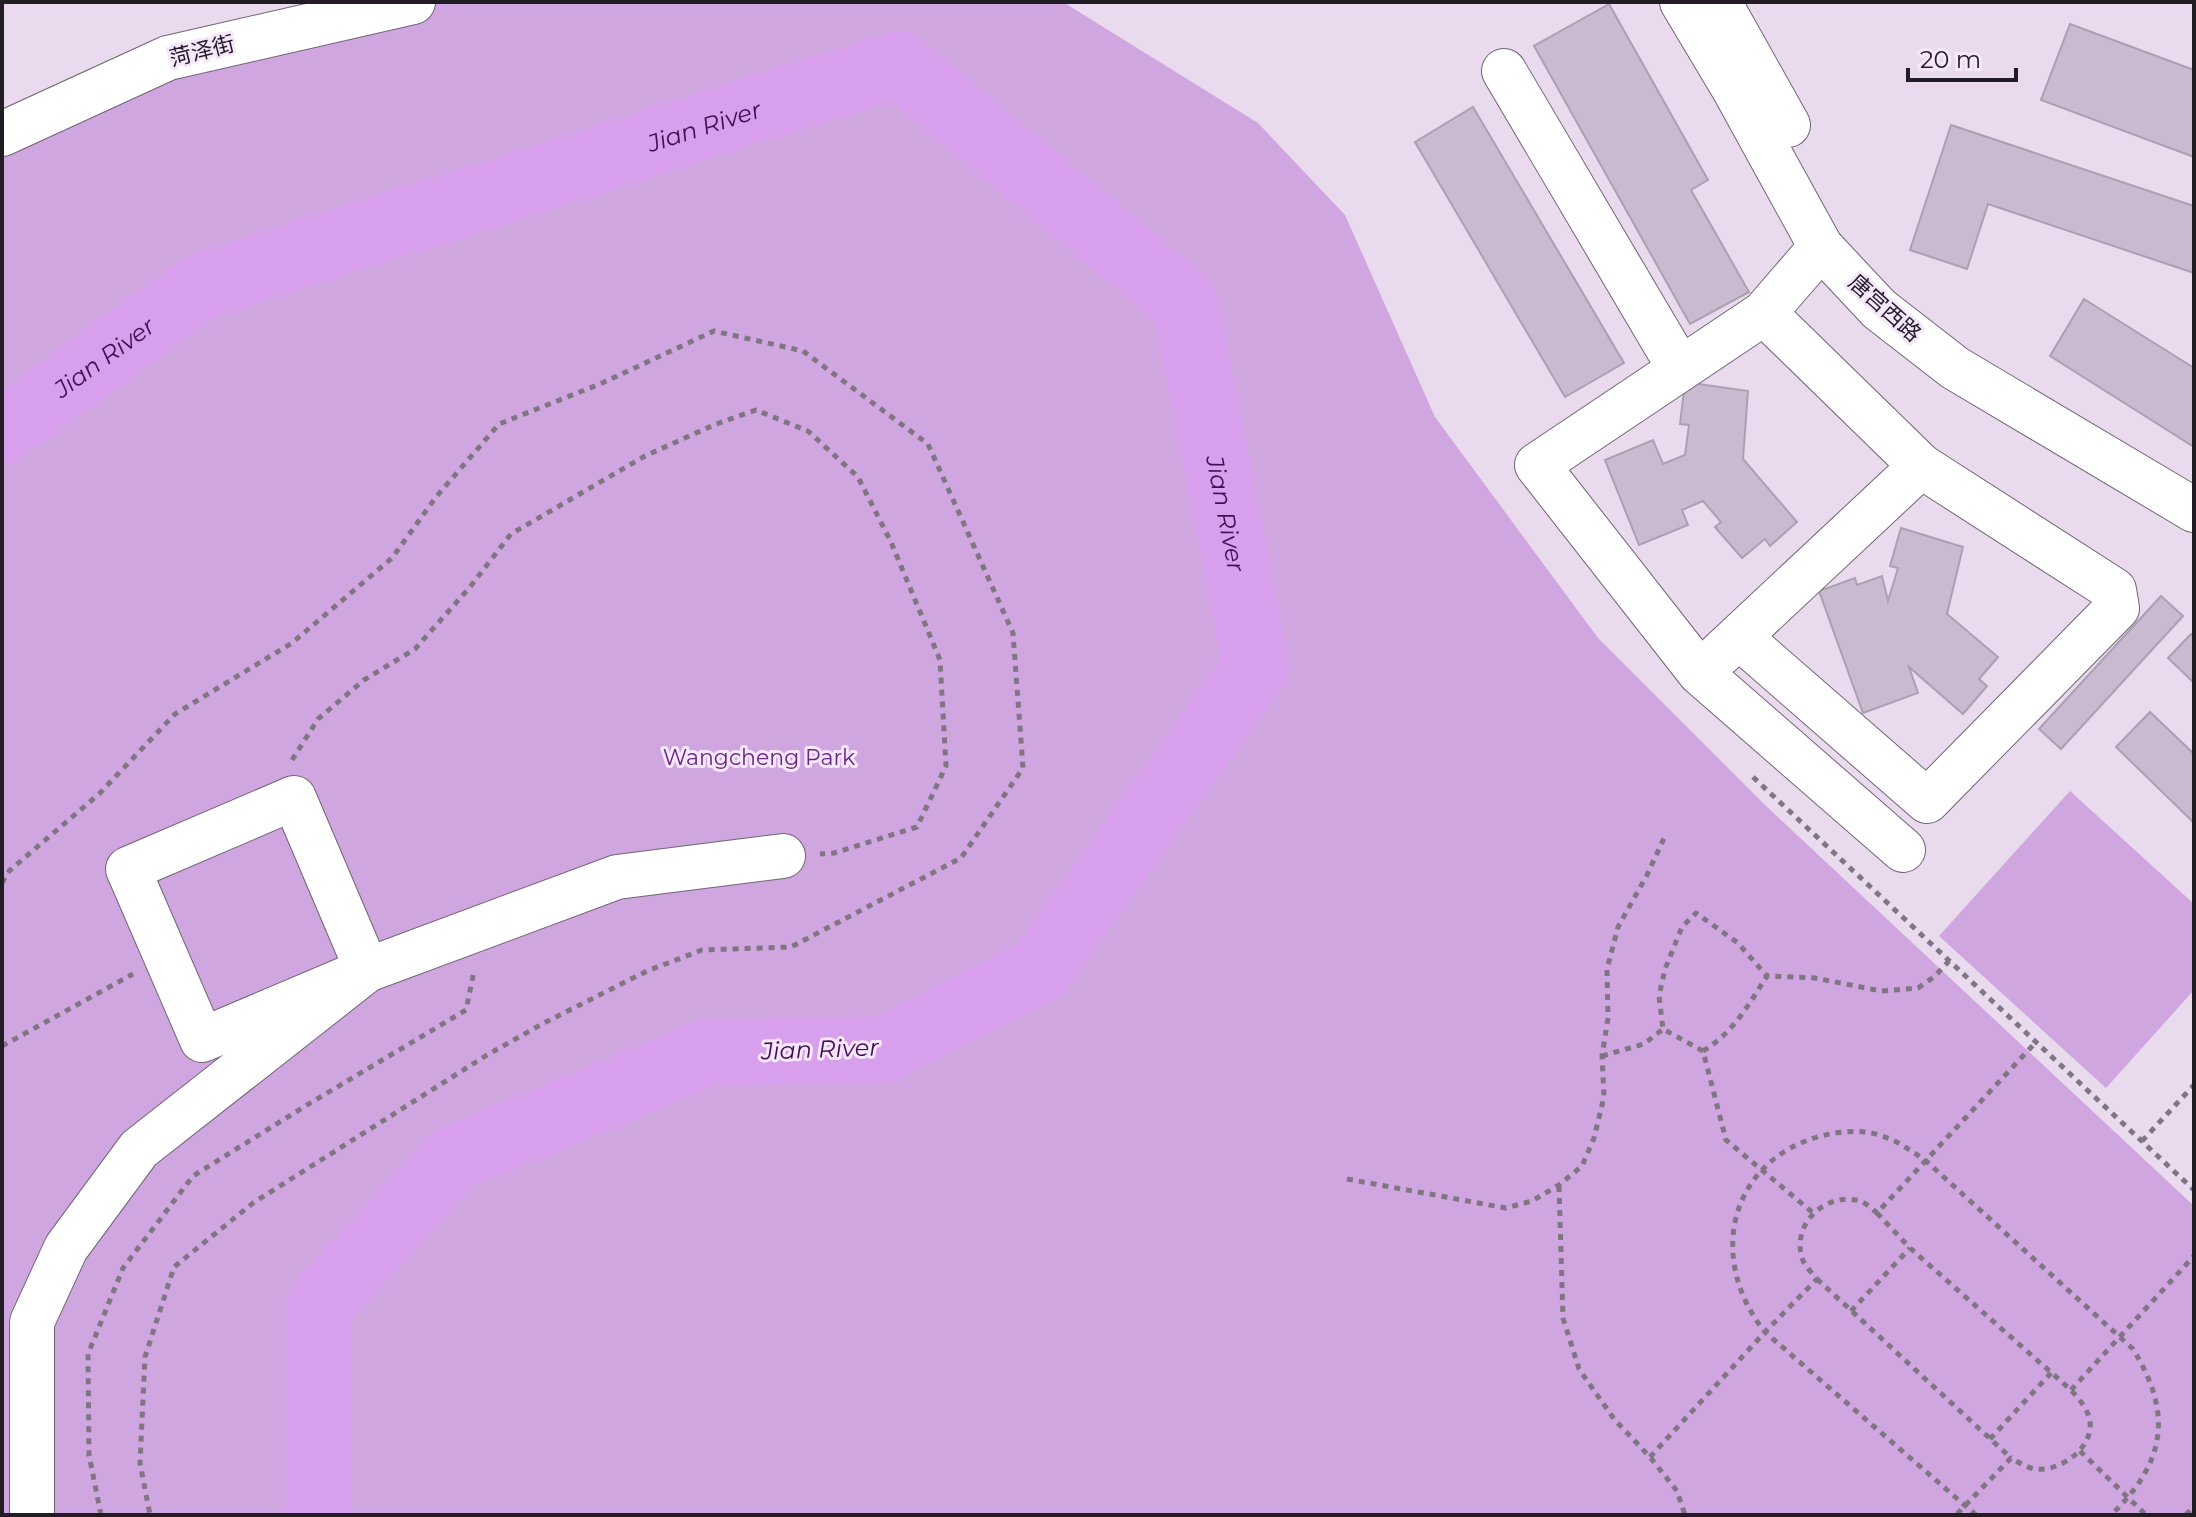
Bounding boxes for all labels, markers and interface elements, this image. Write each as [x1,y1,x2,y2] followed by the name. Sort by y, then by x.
[167,30,237,72] street label: 菏泽街
[1908,32,2016,82] scale bar
[1920,45,1981,74] text: 20 m
[643,94,766,158] water label: Jian River
[1843,269,1927,347] street label: 唐宫西路
[47,310,161,404] water label: Jian River
[1201,452,1252,575] water label: Jian River
[663,744,856,771] park label: Wangcheng Park
[760,1032,881,1066] water label: Jian River

